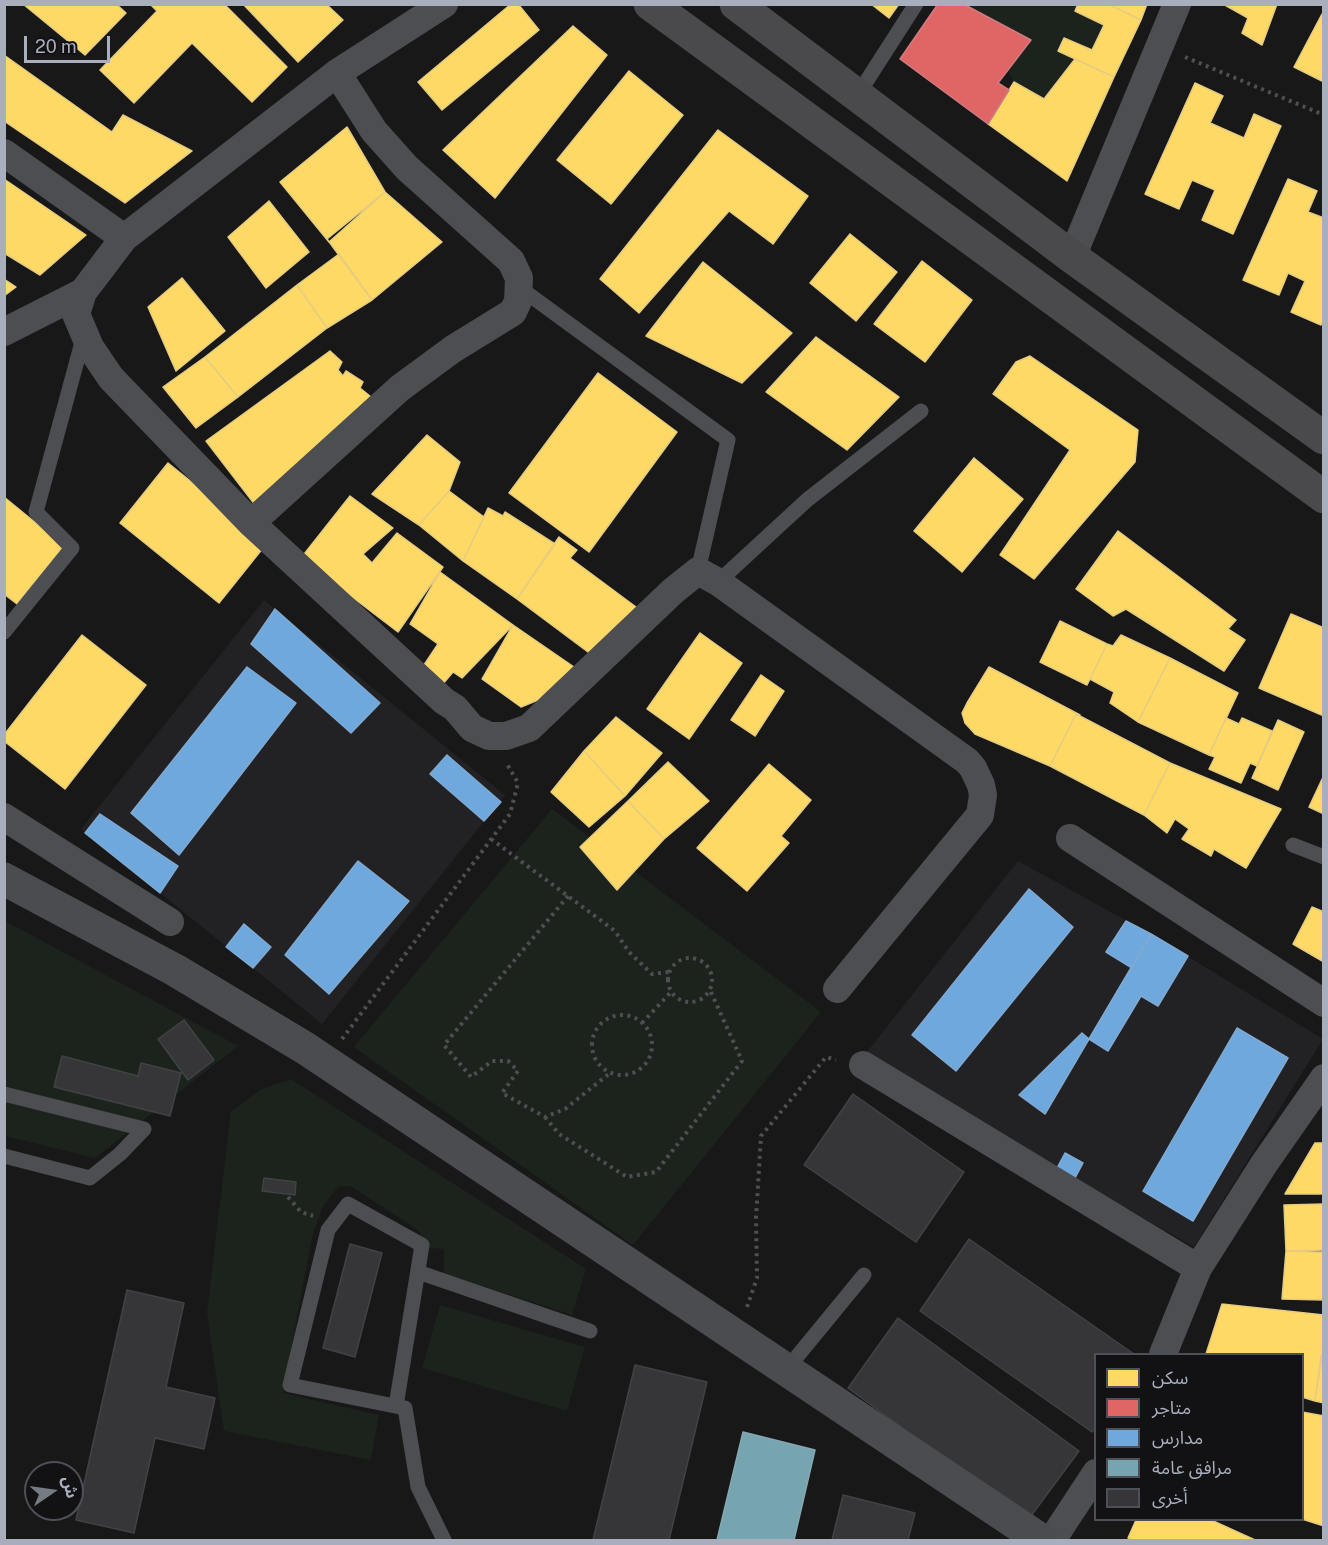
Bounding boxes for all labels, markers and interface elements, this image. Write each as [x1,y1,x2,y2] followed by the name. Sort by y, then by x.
[27,24,112,62] scale bar
[35,36,77,57] text: 20 m
[1094,1353,1304,1521] legend
[1152,1367,1188,1388] text: سكن
[1152,1397,1191,1418] text: متاجر
[1152,1427,1203,1448] text: مدارس
[1152,1457,1232,1478] text: مرافق عامة
[24,1461,84,1521] north arrow
[58,1474,82,1500] text: ش
[1152,1487,1188,1508] text: أخرى

